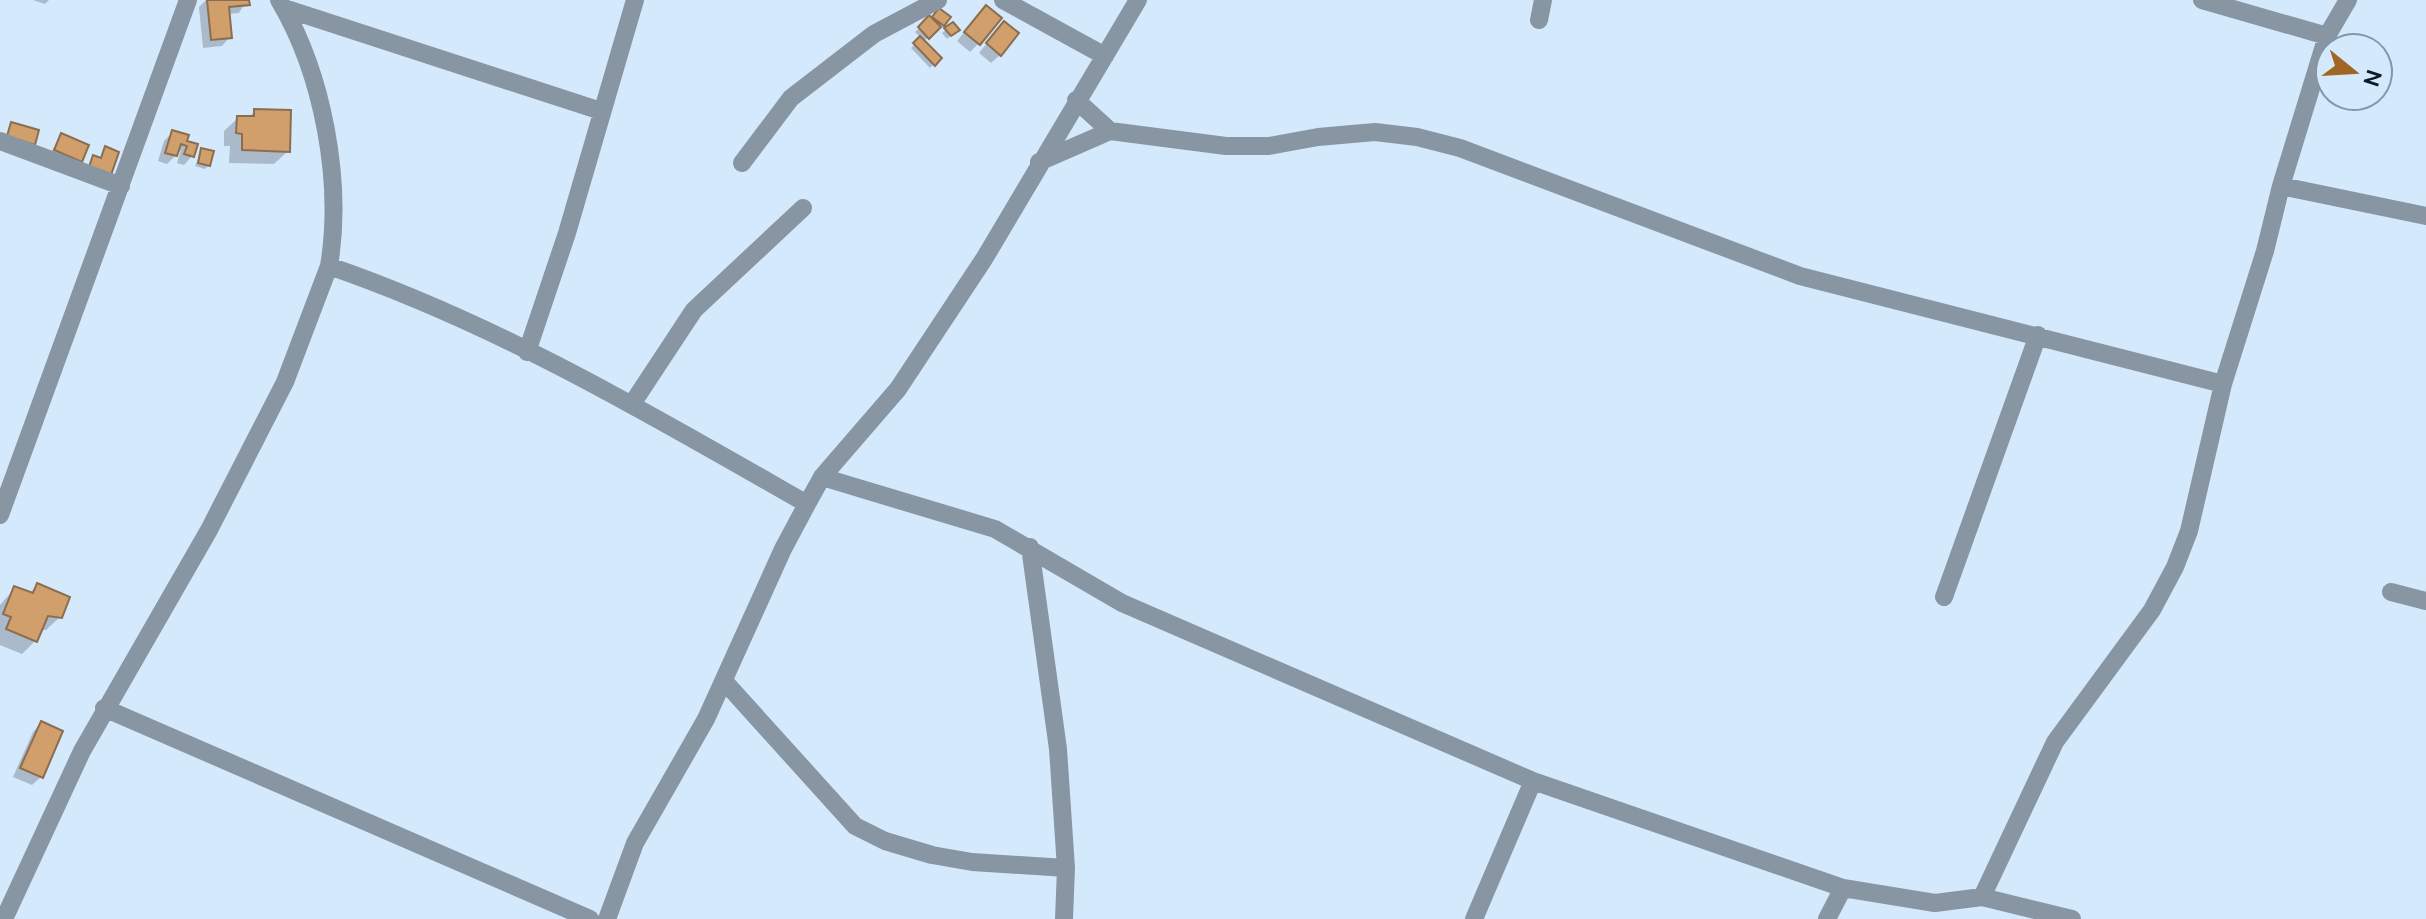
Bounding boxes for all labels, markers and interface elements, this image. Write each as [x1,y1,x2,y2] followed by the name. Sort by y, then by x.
[2314,32,2394,112] north arrow
[2359,67,2388,90] text: N

